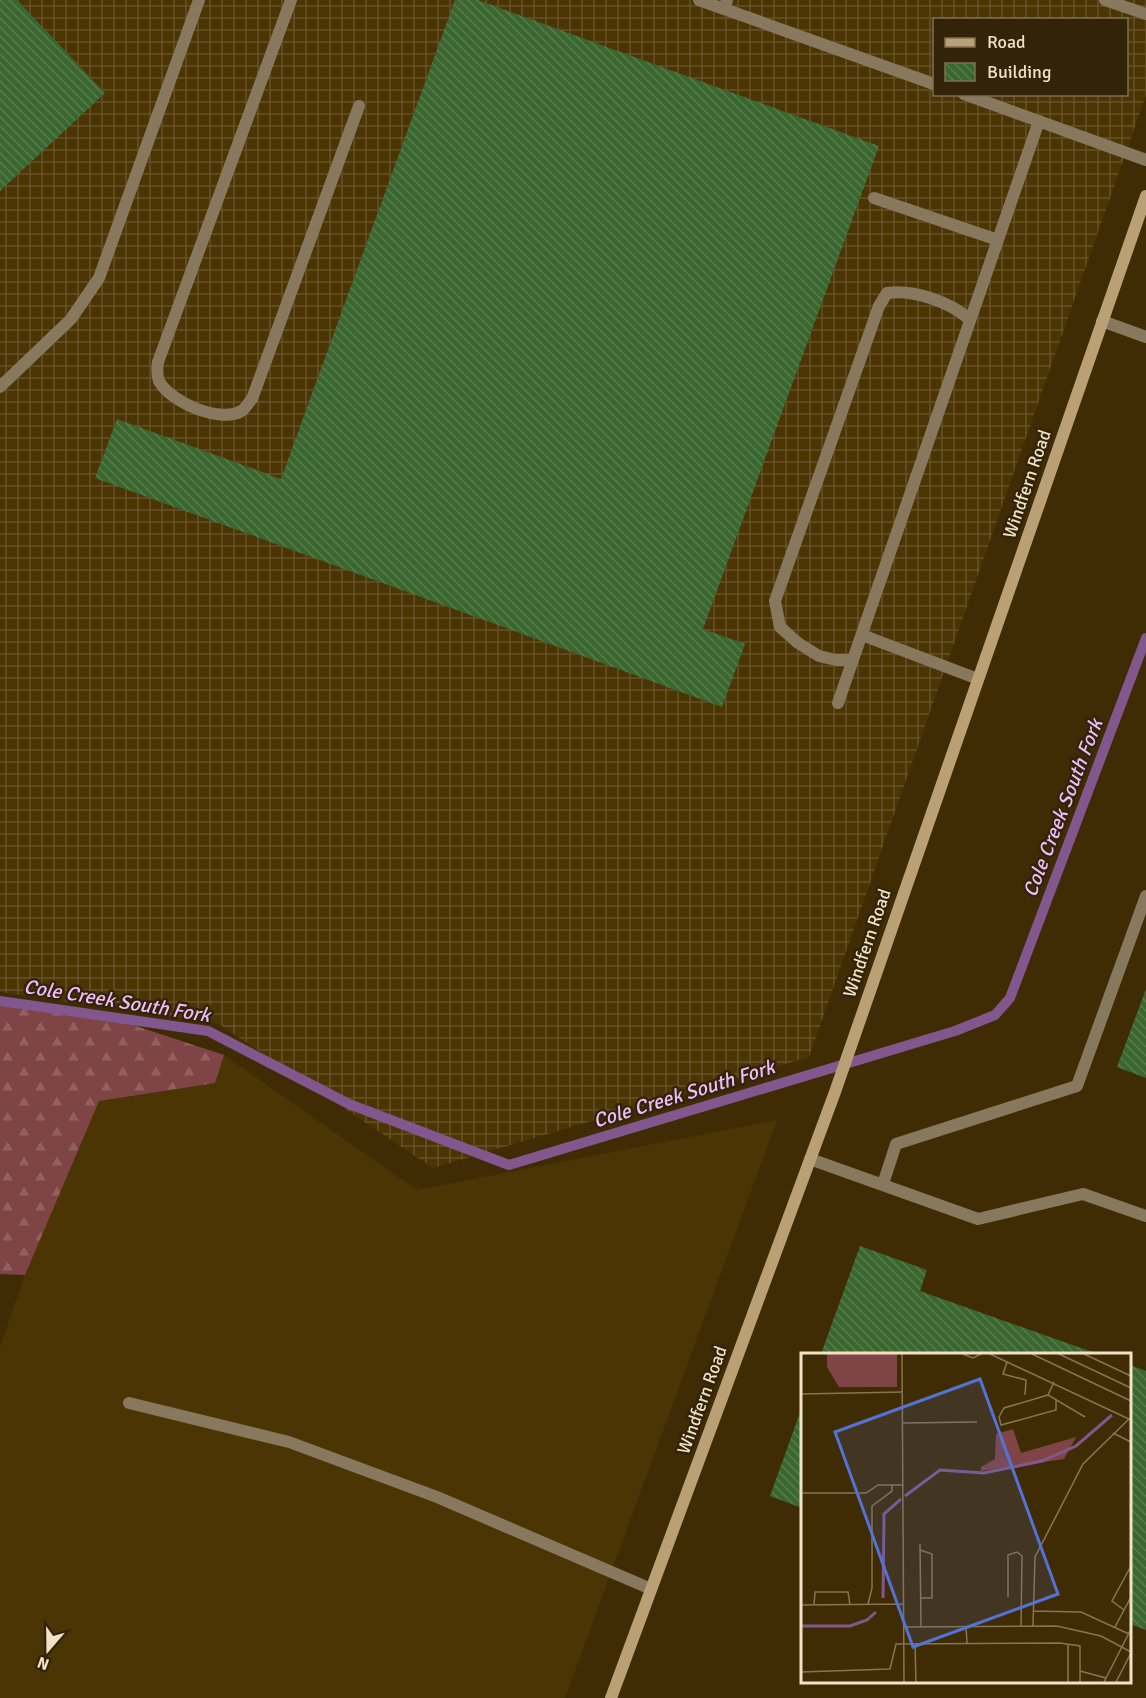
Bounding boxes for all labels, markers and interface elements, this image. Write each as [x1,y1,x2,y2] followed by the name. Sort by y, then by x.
[933,18,1128,96] legend
[987,31,1026,53] text: Road
[987,61,1051,83] text: Building
[998,427,1056,541] street label: Windfern Road
[1018,714,1109,900] water label: Cole Creek South Fork
[838,886,896,1000] street label: Windfern Road
[22,974,214,1028] water label: Cole Creek South Fork
[590,1054,780,1133] water label: Cole Creek South Fork
[672,1343,732,1457] street label: Windfern Road
[801,1353,1131,1683] inset map
[18,1620,78,1680] north arrow
[35,1652,52,1674] text: N

